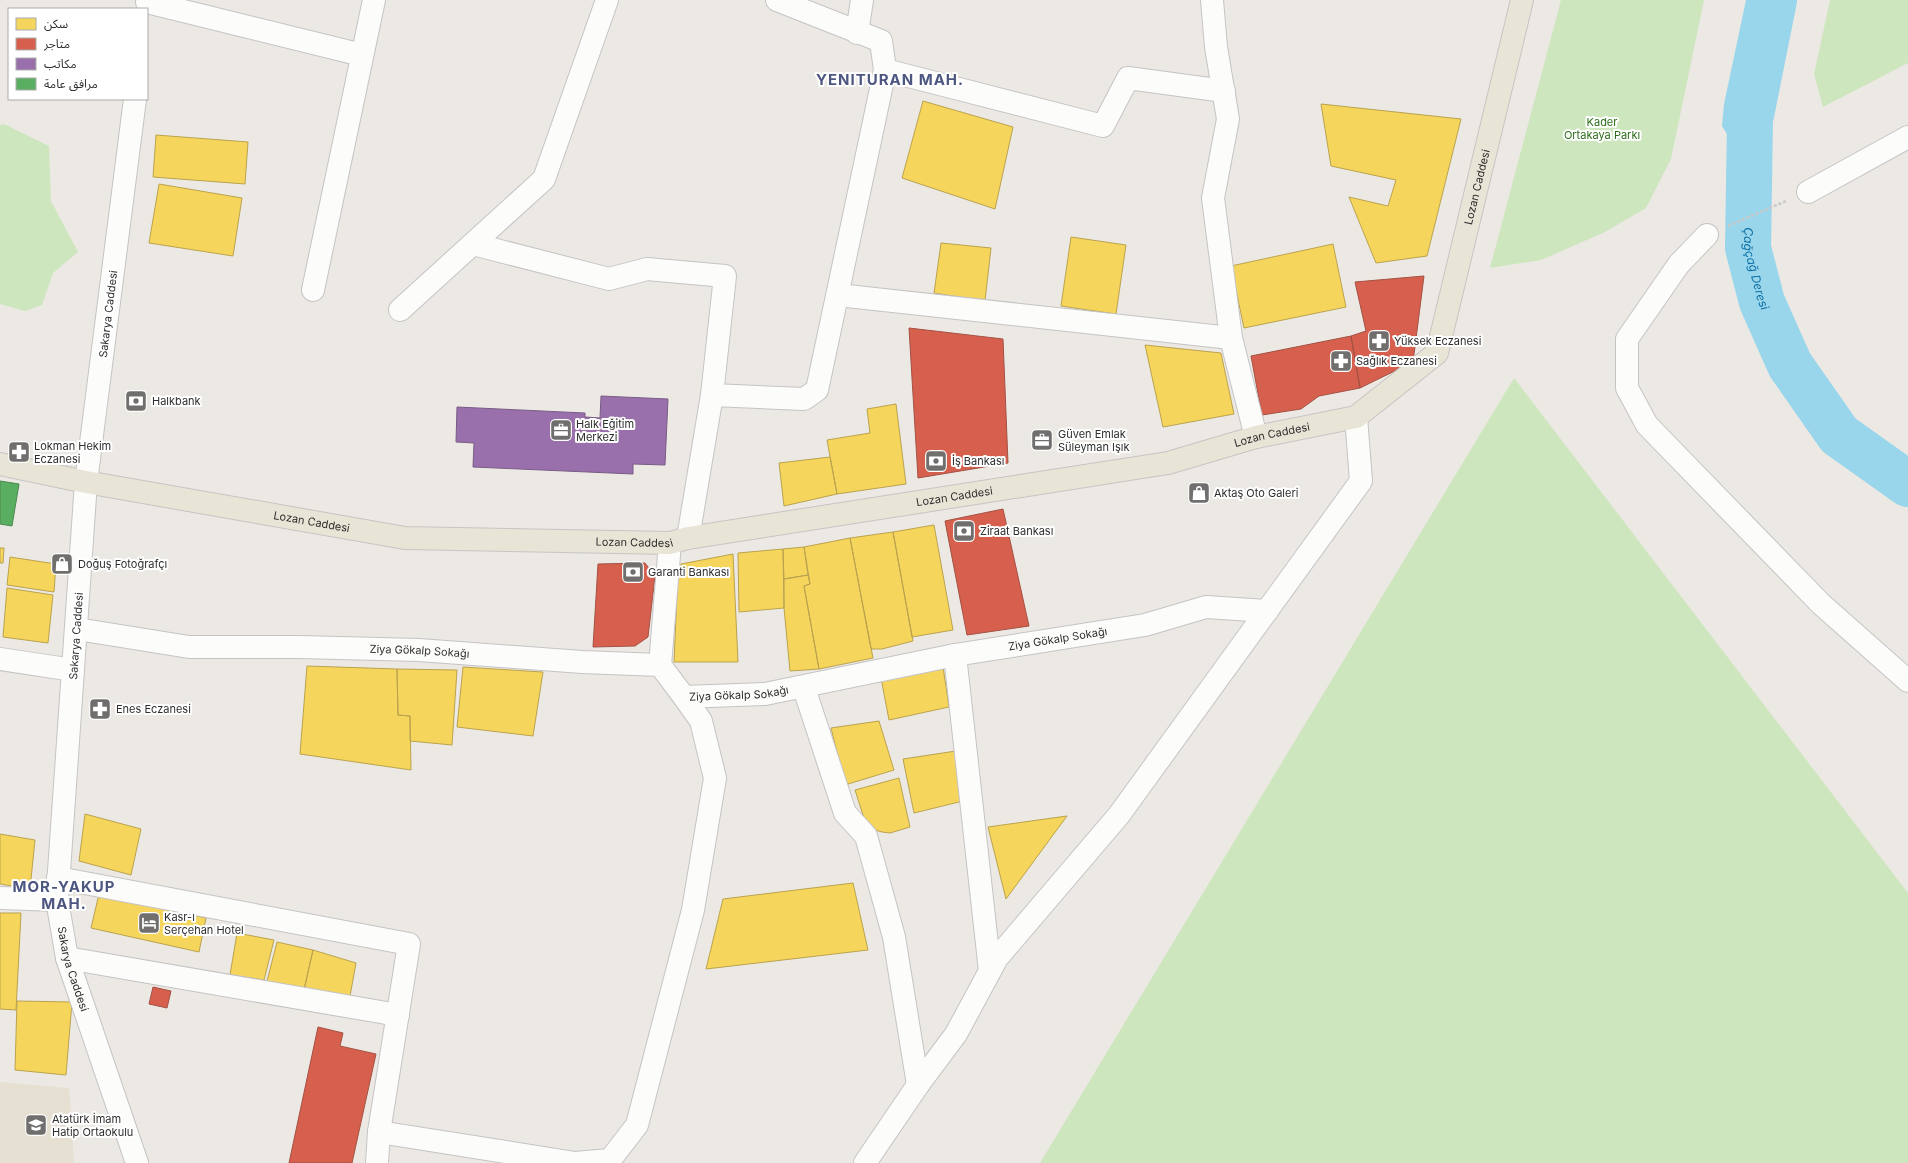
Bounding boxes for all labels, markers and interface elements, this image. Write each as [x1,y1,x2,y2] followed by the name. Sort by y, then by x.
[8,8,148,100] legend
[44,16,68,31] text: سكن
[43,36,70,51] text: متاجر
[44,56,77,71] text: مكاتب
[816,70,964,89] district label: YENITURAN MAH.
[44,76,98,92] text: مرافق عامة
[1564,115,1640,142] park label: Kader Ortakaya Parkı
[1461,148,1493,226] street label: Lozan Caddesi
[1741,227,1773,313] water label: Çağçağ Deresi
[96,270,120,358] street label: Sakarya Caddesi
[1366,328,1392,354] pharmacy icon: Yüksek Eczanesi
[1394,334,1481,348] place label: Yüksek Eczanesi
[1328,348,1354,374] pharmacy icon: Sağlık Eczanesi
[1356,354,1437,368] place label: Sağlık Eczanesi
[123,388,149,414] bank icon: Halkbank
[152,394,201,408] place label: Halkbank
[548,417,574,443] office icon: Halk Eğitim Merkezi
[576,417,634,444] place label: Halk Eğitim Merkezi
[1232,419,1311,450] street label: Lozan Caddesi
[1029,427,1055,453] office icon: Güven Emlak Süleyman Işık
[1058,427,1129,454] place label: Güven Emlak Süleyman Işık
[6,439,32,465] pharmacy icon: Lokman Hekim Eczanesi
[34,439,111,466] place label: Lokman Hekim Eczanesi
[923,448,949,474] bank icon: İş Bankası
[952,454,1004,468] place label: İş Bankası
[1186,480,1212,506] shop icon: Aktaş Oto Galeri
[915,484,994,509] street label: Lozan Caddesi
[1214,486,1298,500] place label: Aktaş Oto Galeri
[272,508,351,535] street label: Lozan Caddesi
[951,518,977,544] bank icon: Ziraat Bankası
[980,524,1053,538] place label: Ziraat Bankası
[596,535,675,550] street label: Lozan Caddesi
[49,551,75,577] shop icon: Doğuş Fotoğrafçı
[78,557,167,571] place label: Doğuş Fotoğrafçı
[620,559,646,585] bank icon: Garanti Bankası
[648,565,729,579] place label: Garanti Bankası
[66,592,86,680] street label: Sakarya Caddesi
[1007,624,1108,653] street label: Ziya Gökalp Sokağı
[369,642,470,661] street label: Ziya Gökalp Sokağı
[689,682,790,704] street label: Ziya Gökalp Sokağı
[87,696,113,722] pharmacy icon: Enes Eczanesi
[116,702,191,716] place label: Enes Eczanesi
[13,877,115,913] district label: MOR-YAKUP MAH.
[136,910,162,936] hotel icon: Kasr-ı Serçehan Hotel
[164,910,244,937] place label: Kasr-ı Serçehan Hotel
[55,925,92,1013] street label: Sakarya Caddesi
[23,1112,49,1138] school or university icon: Atatürk İmam Hatip Ortaokulu
[52,1112,133,1139] place label: Atatürk İmam Hatip Ortaokulu

